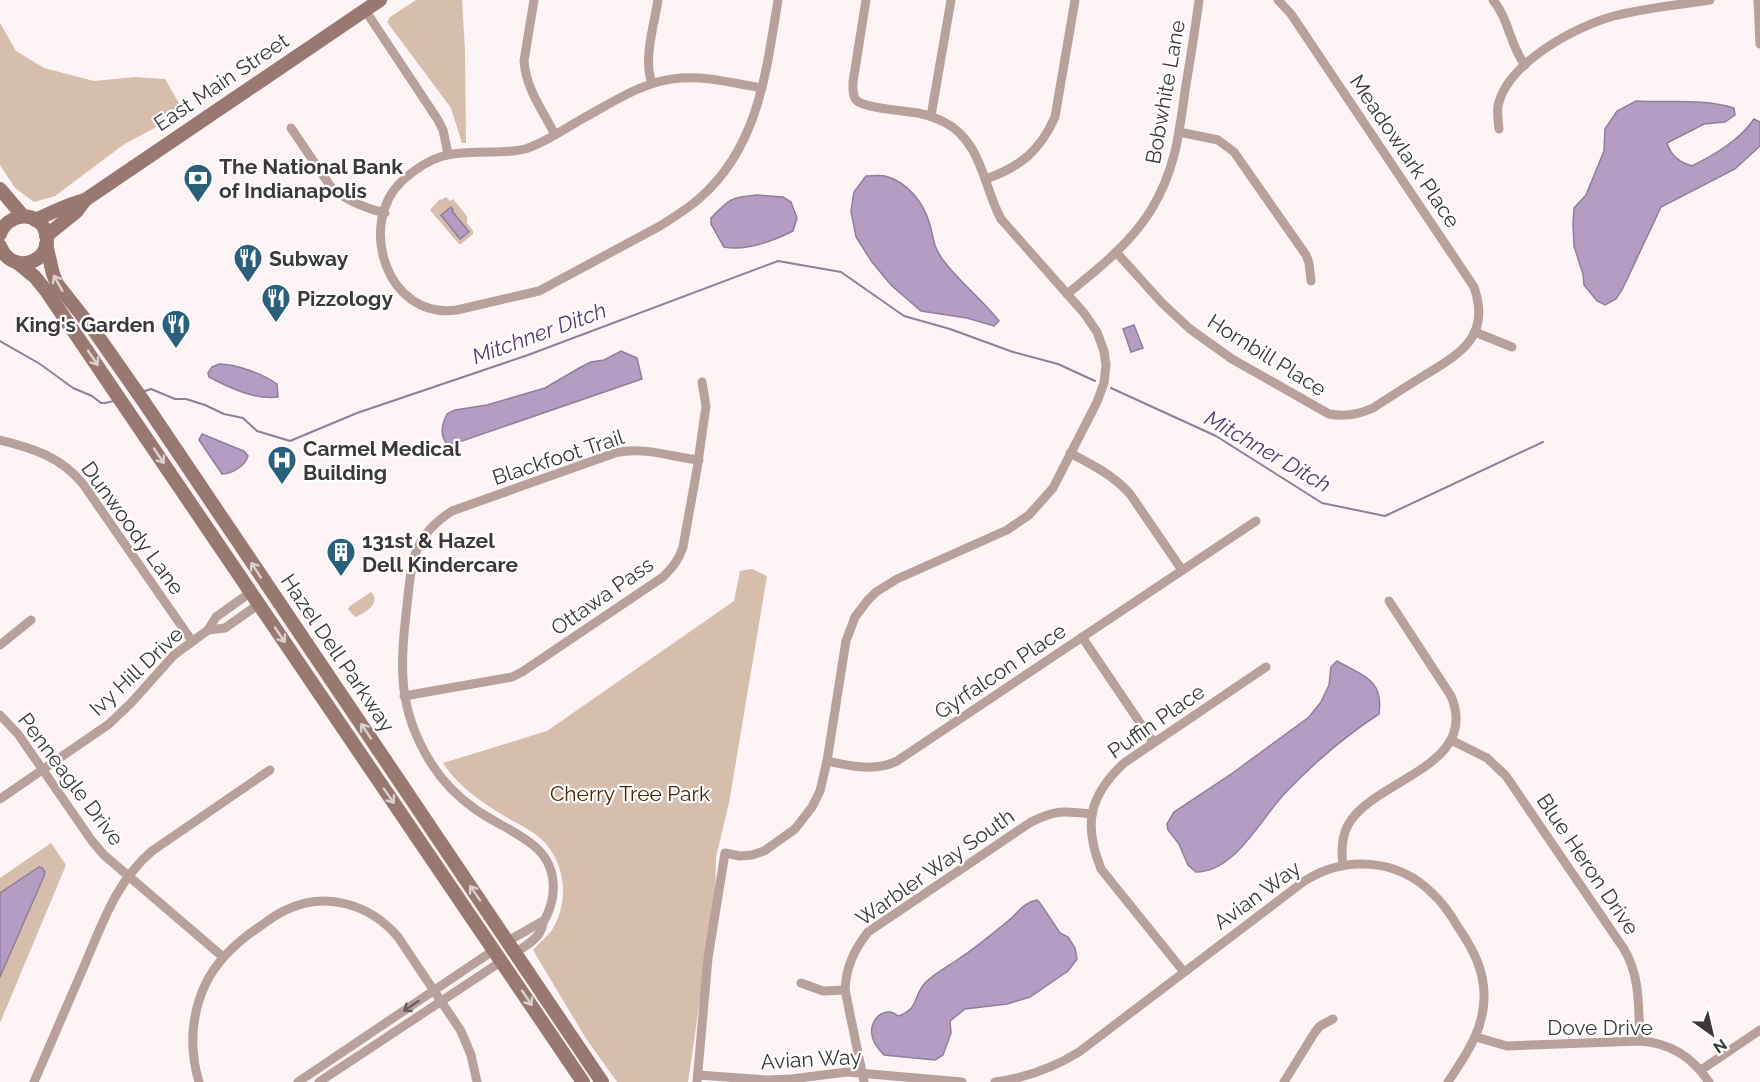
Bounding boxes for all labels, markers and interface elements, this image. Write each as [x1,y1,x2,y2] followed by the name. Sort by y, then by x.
[1140,18,1190,166] street label: Bobwhite Lane
[149,28,293,136] street label: East Main Street
[1345,70,1465,232] street label: Meadowlark Place
[219,154,403,203] place label: The National Bank of Indianapolis
[182,162,214,204] bank icon: The National Bank of Indianapolis
[232,242,264,284] restaurant icon: Subway
[269,246,349,271] place label: Subway
[52,275,64,292] one-way arrow
[260,282,292,324] restaurant icon: Pizzology
[297,286,393,311] place label: Pizzology
[468,297,610,369] water label: Mitchner Ditch
[160,308,192,350] restaurant icon: King's Garden
[1203,309,1331,401] street label: Hornbill Place
[15,312,155,337] place label: King's Garden
[86,350,99,367] one-way arrow
[1200,404,1336,498] water label: Mitchner Ditch
[489,424,627,490] street label: Blackfoot Trail
[303,436,461,485] place label: Carmel Medical Building
[266,444,298,486] hospital icon: Carmel Medical Building
[153,447,165,464] one-way arrow
[76,456,190,600] street label: Dunwoody Lane
[362,528,518,577] place label: 131st & Hazel Dell Kindercare
[325,536,357,578] building icon: 131st & Hazel Dell Kindercare
[546,552,658,640] street label: Ottawa Pass
[250,562,262,579] one-way arrow
[276,569,400,737] street label: Hazel Dell Parkway
[930,618,1070,724] street label: Gyrfalcon Place
[84,621,188,721] street label: Ivy Hill Drive
[274,626,286,642] one-way arrow
[1103,678,1209,764] street label: Puffin Place
[13,708,129,850] street label: Penneagle Drive
[360,724,372,740] one-way arrow
[550,781,710,806] park label: Cherry Tree Park
[383,787,395,804] one-way arrow
[1532,789,1644,939] street label: Blue Heron Drive
[851,803,1019,931] street label: Warbler Way South
[1209,855,1305,935] street label: Avian Way
[469,885,481,901] one-way arrow
[521,990,533,1006] one-way arrow
[403,1001,420,1013] one-way arrow
[1682,1004,1742,1064] north arrow
[1547,1015,1653,1040] street label: Dove Drive
[1710,1035,1730,1057] text: N
[760,1044,862,1074] street label: Avian Way

